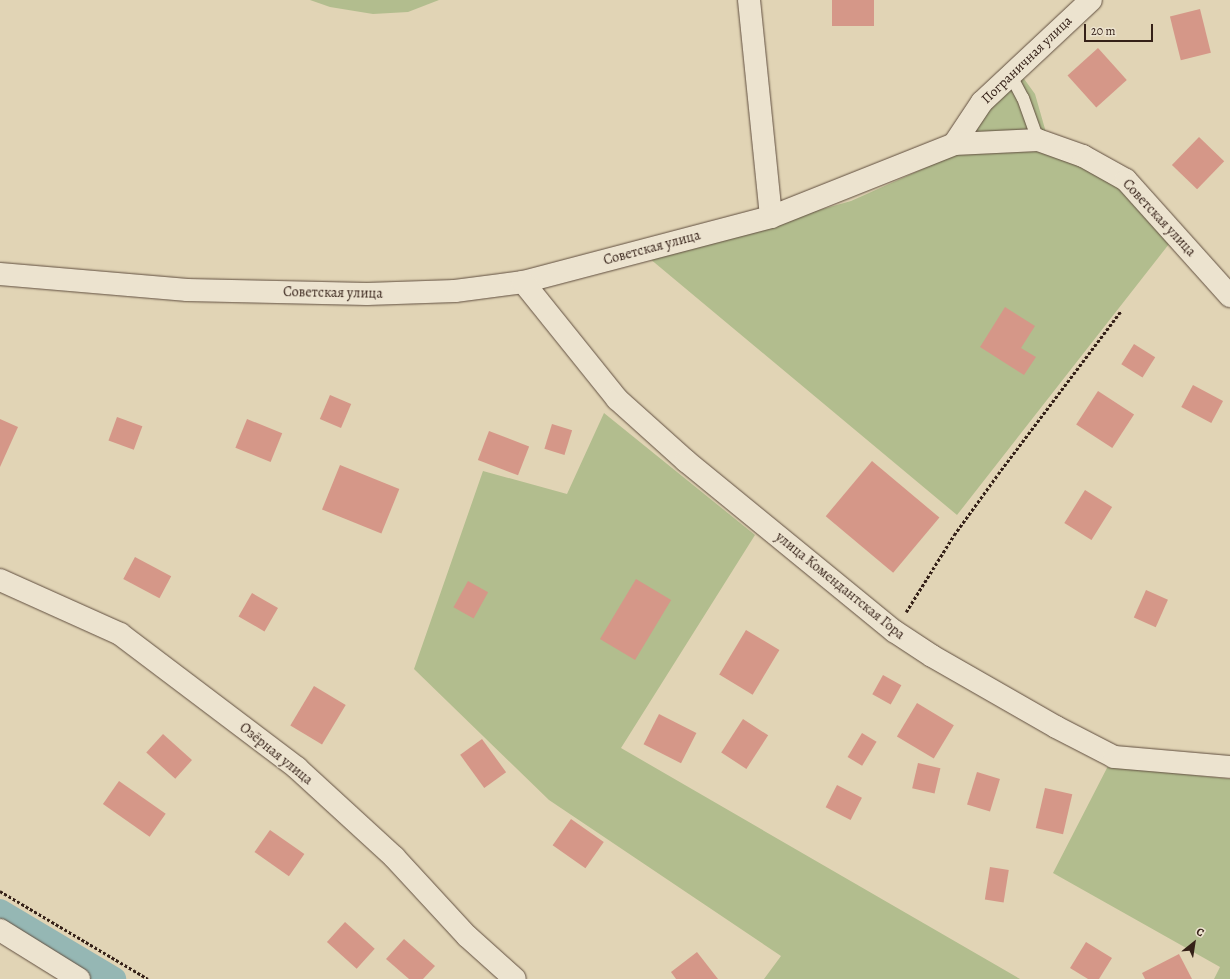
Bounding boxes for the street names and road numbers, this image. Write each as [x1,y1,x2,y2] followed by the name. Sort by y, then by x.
[978,13,1076,107] street label: Пограничная улица
[1119,176,1199,260] street label: Советская улица
[602,227,702,269] street label: Советская улица
[283,284,383,302] street label: Советская улица
[772,529,908,643] street label: улица Комендантская Гора
[236,719,316,789] street label: Озёрная улица

